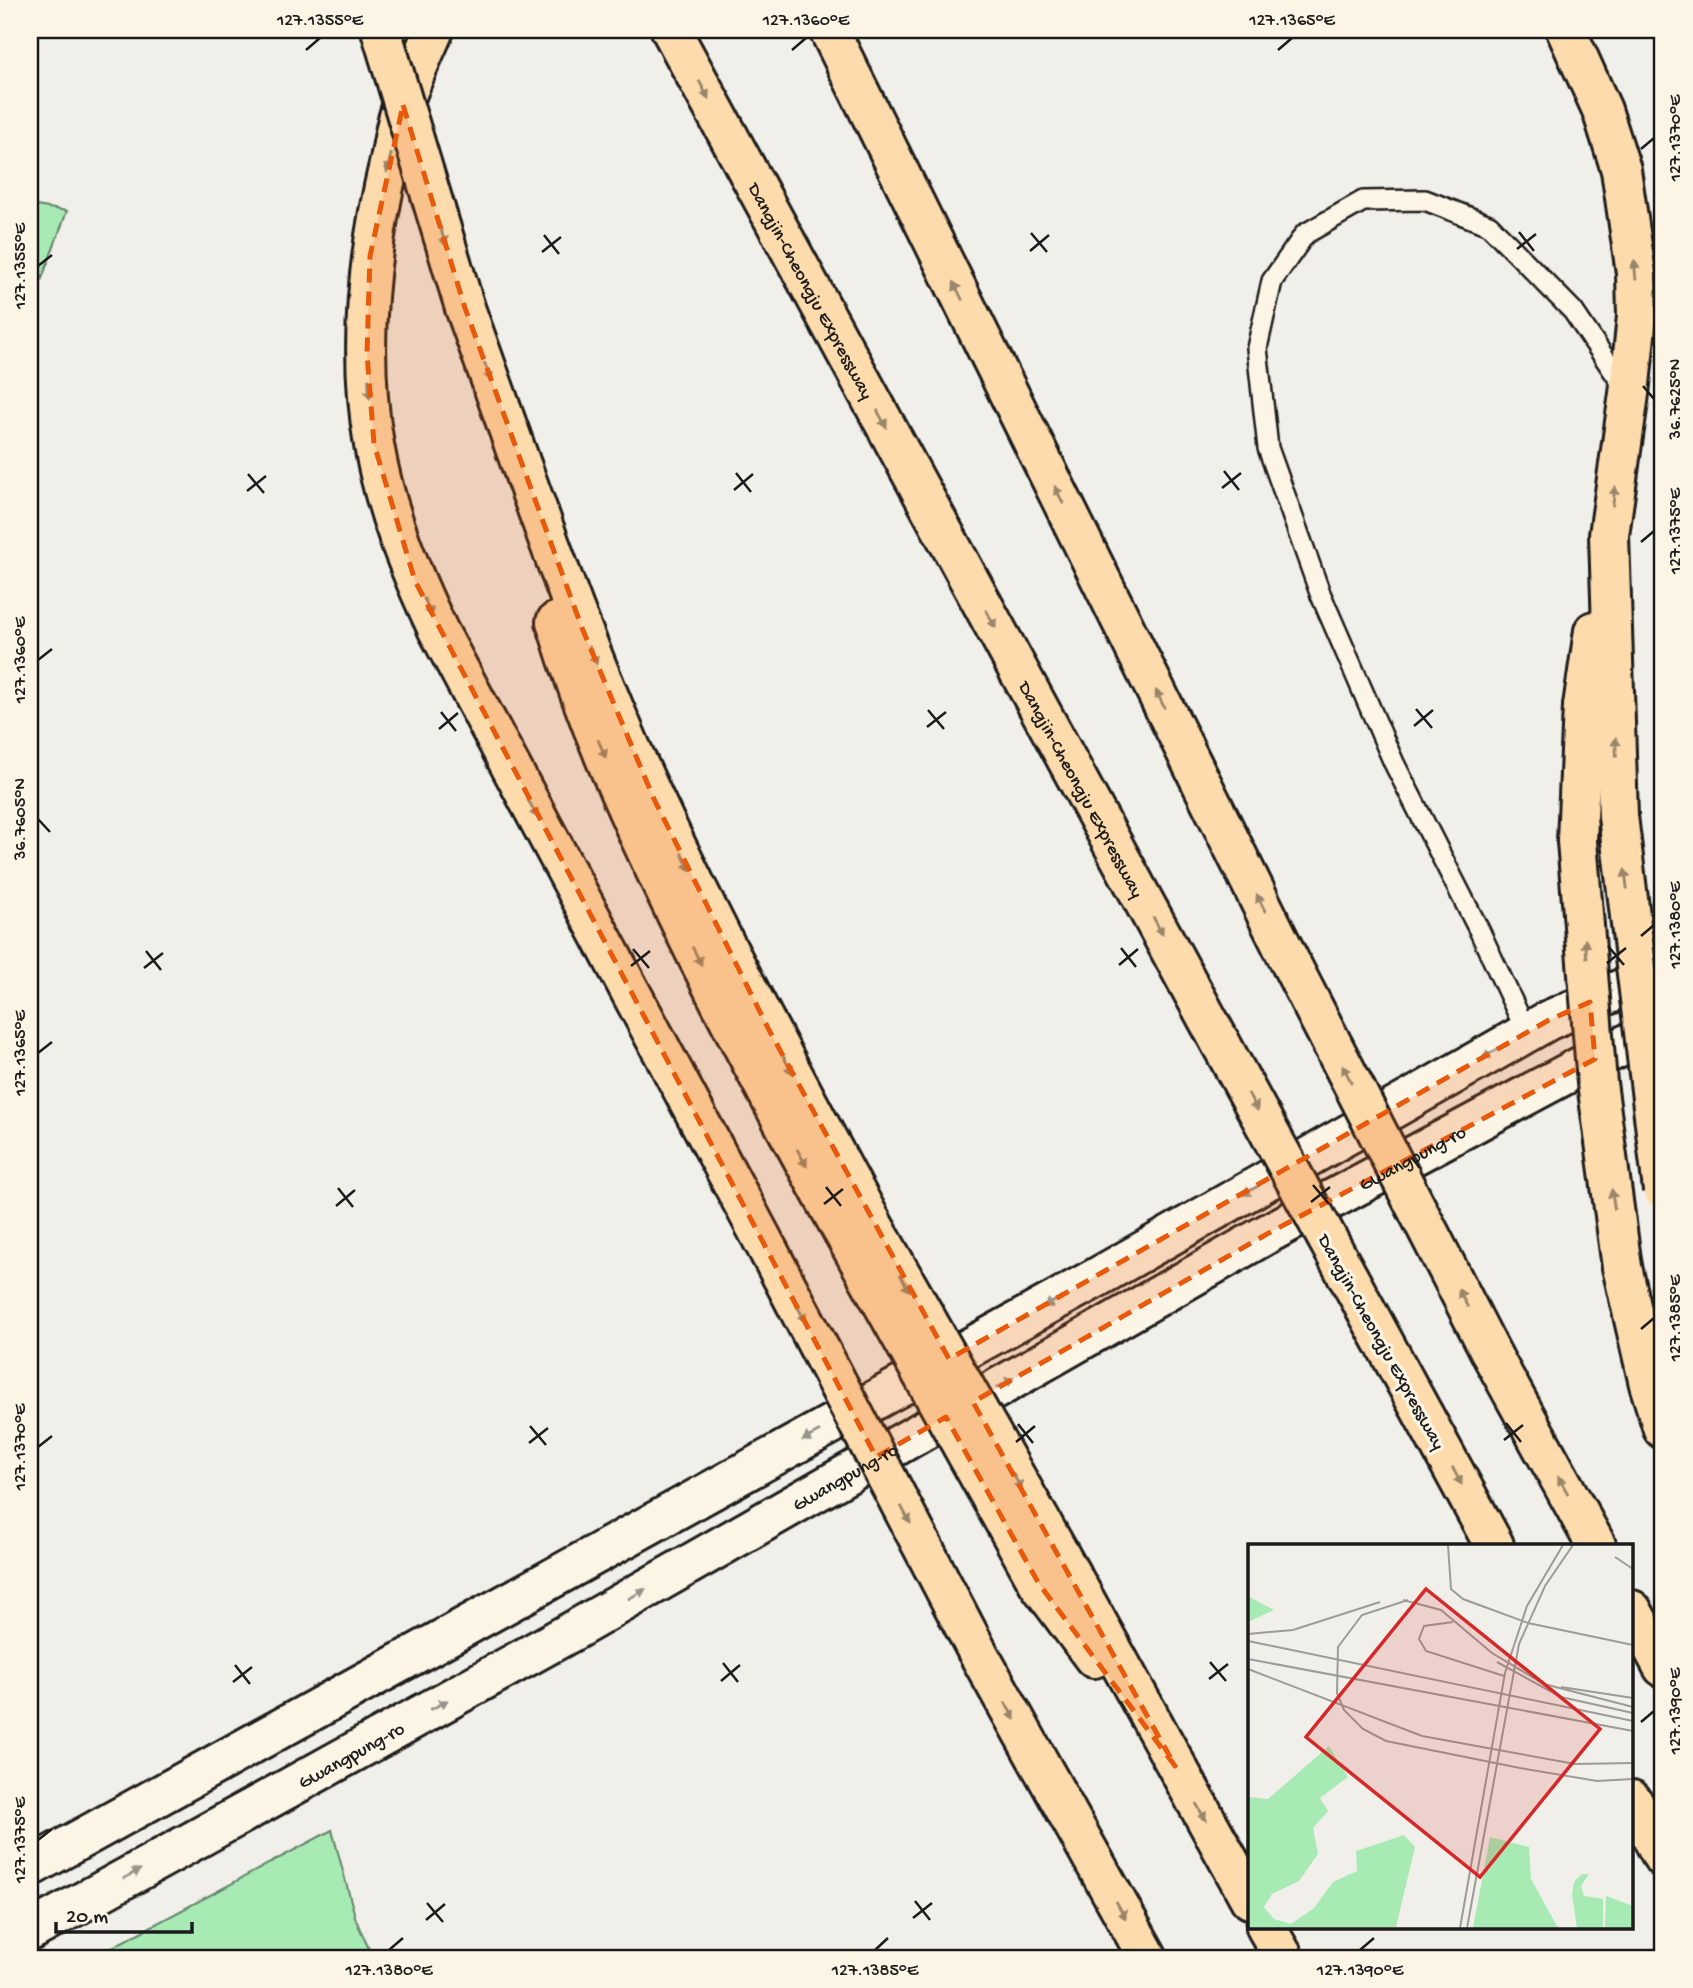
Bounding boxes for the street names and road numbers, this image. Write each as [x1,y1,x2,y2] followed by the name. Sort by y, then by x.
[740,178,877,405] street label: Dangjin-Cheongju Expressway
[1010,676,1148,903] street label: Dangjin-Cheongju Expressway
[1356,1122,1471,1198] street label: Gwangpung-ro
[1310,1229,1449,1455] street label: Dangjin-Cheongju Expressway
[789,1439,903,1518] street label: Gwangpung-ro
[295,1718,409,1796] street label: Gwangpung-ro

